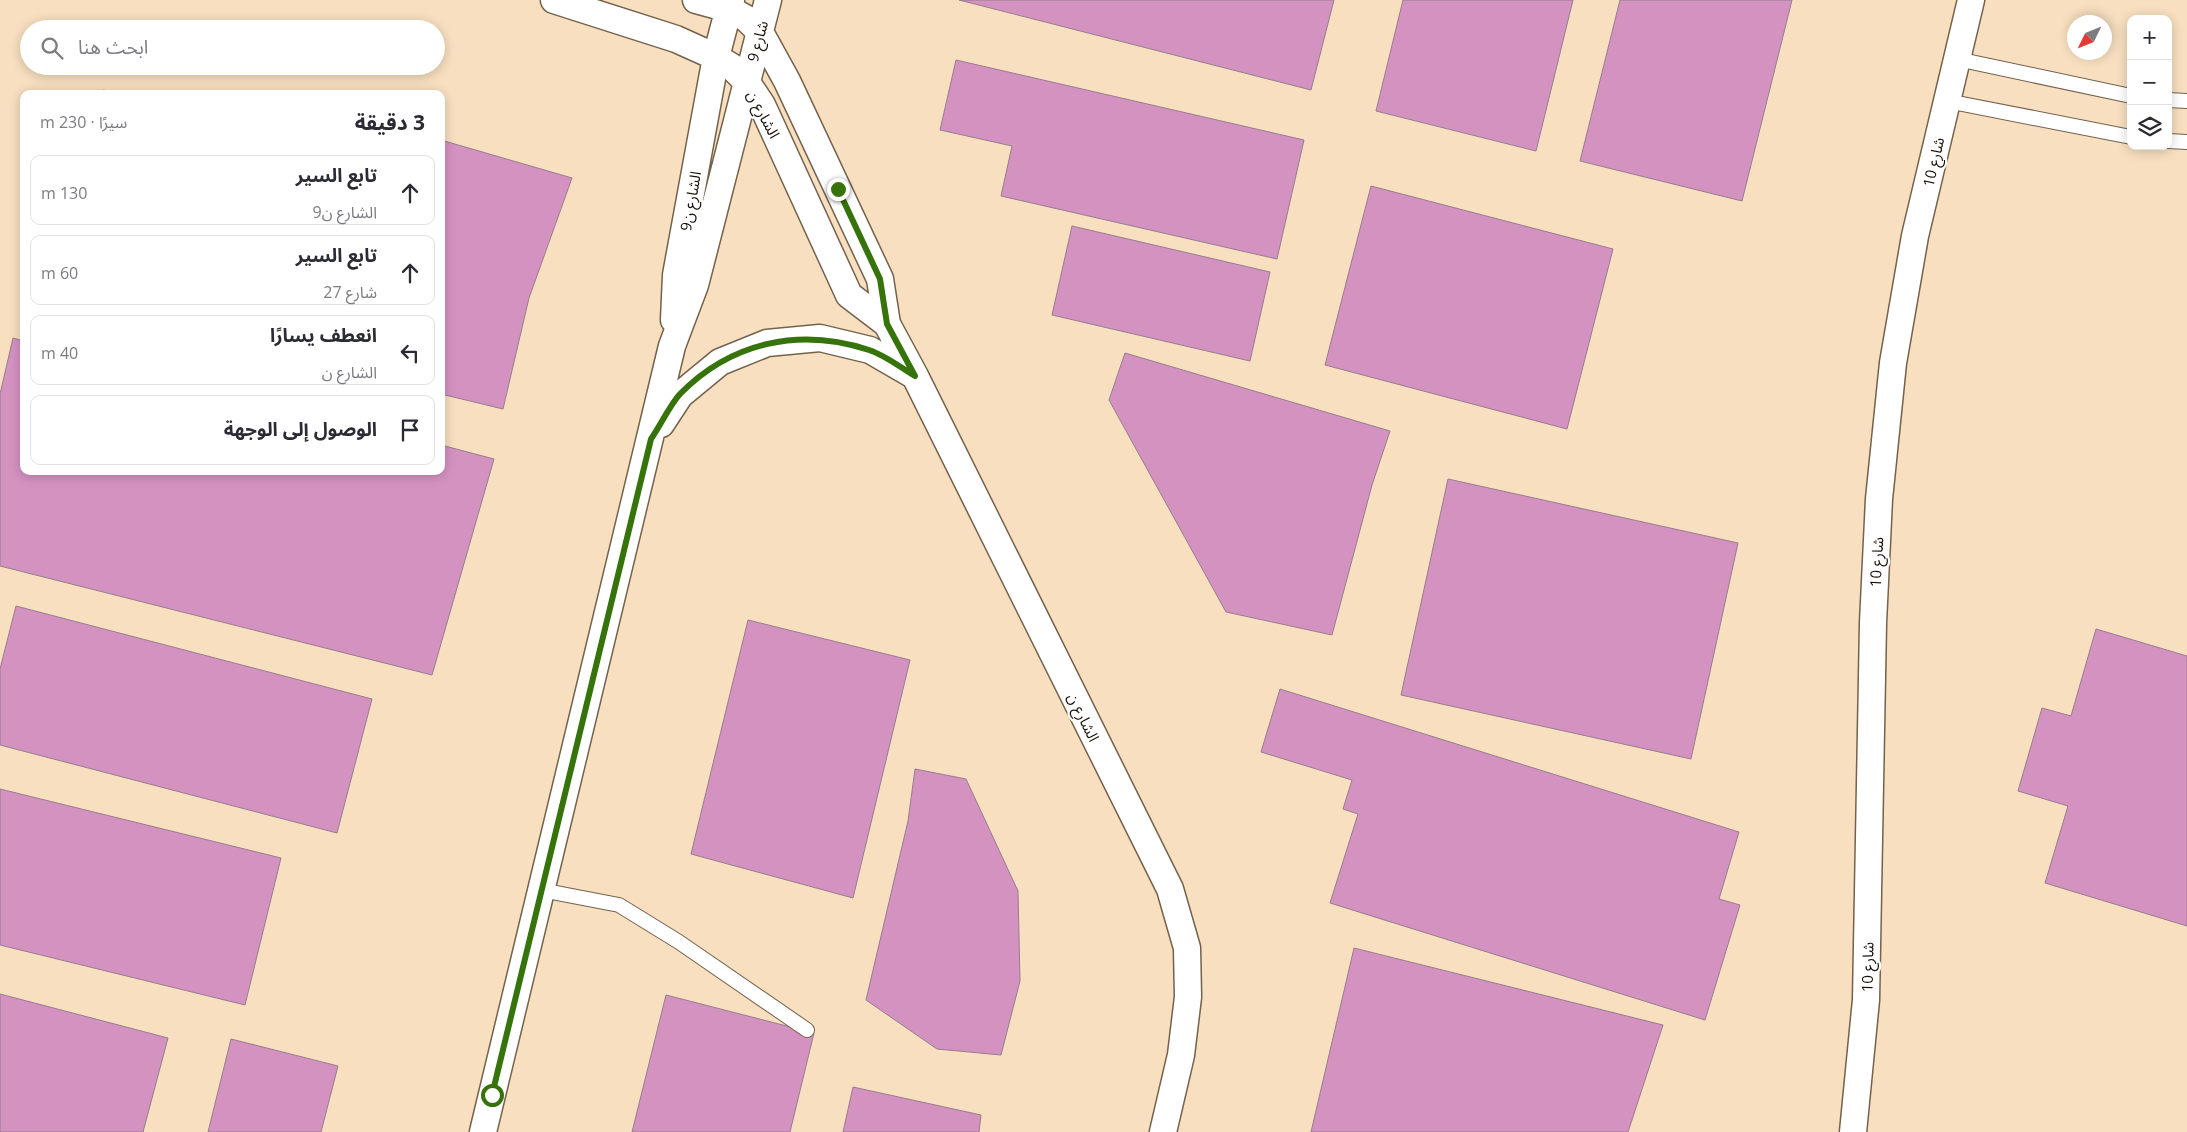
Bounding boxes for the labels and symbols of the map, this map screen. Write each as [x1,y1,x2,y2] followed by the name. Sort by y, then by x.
[2067,15,2112,60] north arrow
[742,18,775,65] street label: شارع 9
[740,86,785,143] street label: الشارع ن
[1918,135,1951,189] street label: شارع 10
[675,169,708,233] street label: الشارع ن9
[827,178,850,201] route end
[1865,536,1890,588] street label: شارع 10
[1061,689,1104,746] street label: الشارع ن
[1857,941,1880,992] street label: شارع 10
[481,1084,504,1107] route start

